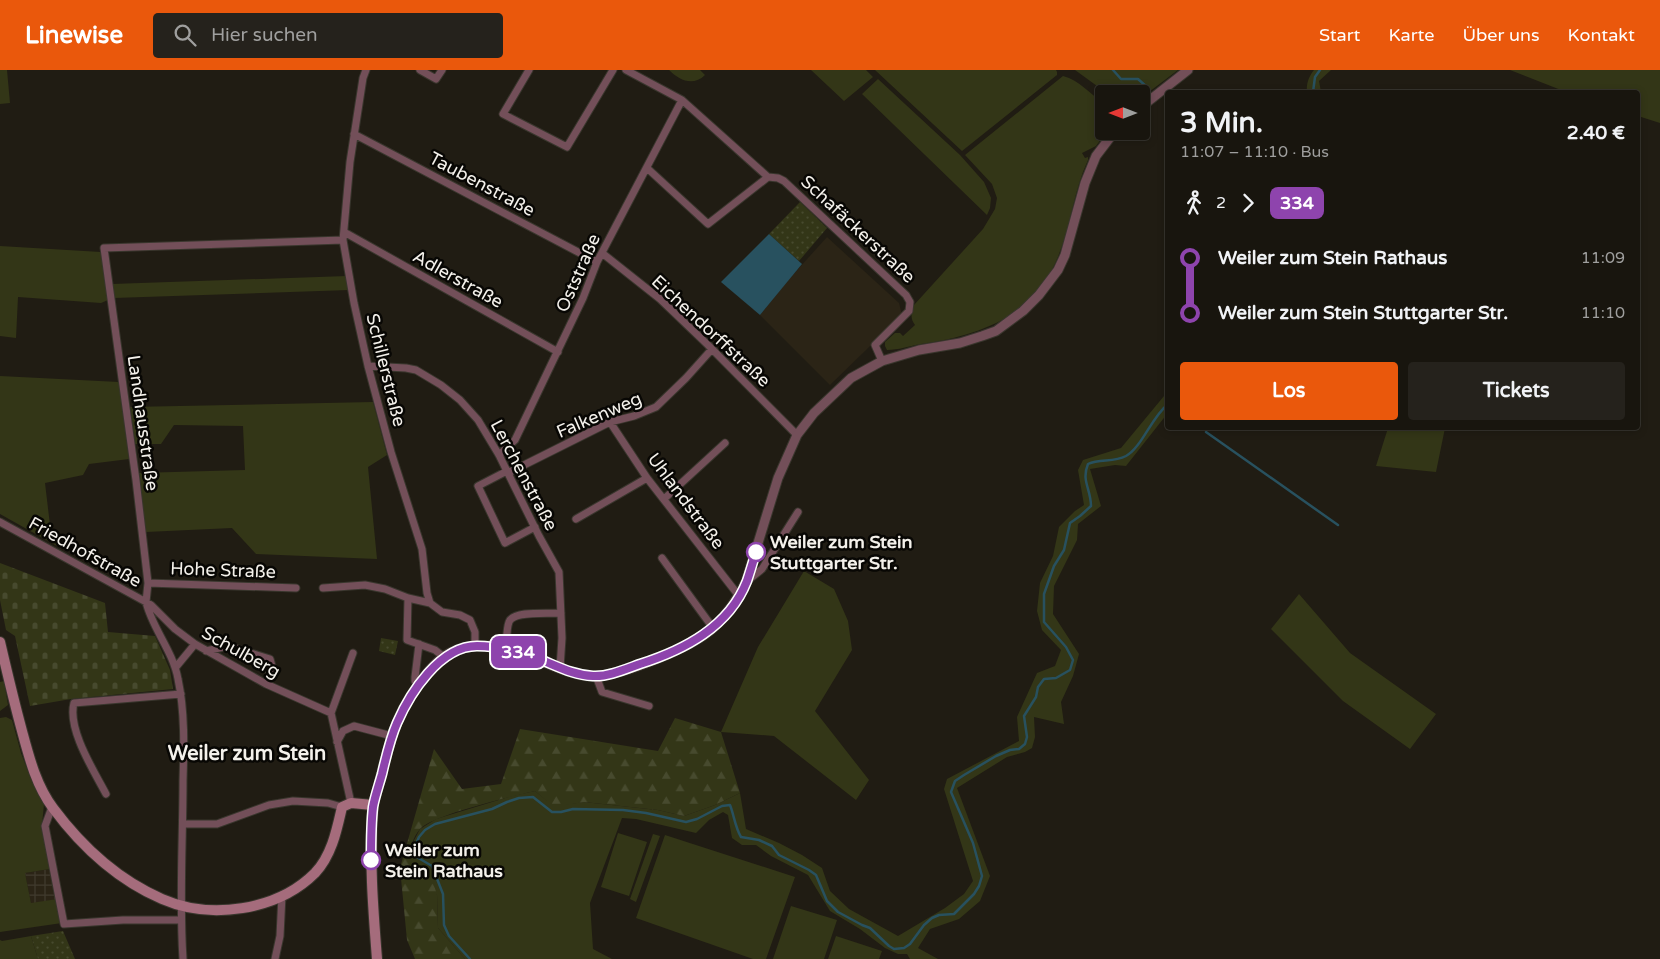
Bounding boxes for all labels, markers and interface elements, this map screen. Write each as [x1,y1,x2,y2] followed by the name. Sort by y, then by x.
[153,13,503,58] search box
[25,21,123,50] text: Linewise
[171,21,199,49] icon: search
[211,24,318,46] text: Hier suchen
[1319,24,1360,46] text: Start
[1388,24,1434,46] text: Karte
[1462,24,1540,46] text: Über uns
[1568,24,1635,46] text: Kontakt
[1095,85,1150,140] north arrow
[1095,85,1150,140] map controls
[1180,106,1263,140] text: 3 Min.
[1567,122,1625,144] text: 2.40 €
[1180,142,1329,162] text: 11:07 – 11:10 · Bus
[425,147,539,221] street label: Taubenstraße
[796,170,920,288] street label: Schafäckerstraße
[1180,189,1208,217] icon: walk
[1234,189,1262,217] icon: forward
[1280,192,1314,214] text: 334
[1216,193,1226,213] text: 2
[551,230,605,316] street label: Oststraße
[409,245,507,313] street label: Adlerstraße
[1218,247,1447,269] text: Weiler zum Stein Rathaus
[1581,248,1625,268] text: 11:09
[647,270,775,392] street label: Eichendorffstraße
[1218,302,1508,324] text: Weiler zum Stein Stuttgarter Str.
[1581,303,1625,323] text: 11:10
[361,311,411,429] street label: Schillerstraße
[123,354,163,492] street label: Landhausstraße
[1180,362,1398,420] button: Los
[1408,362,1625,420] button: Tickets
[553,387,645,443] street label: Falkenweg
[486,416,562,534] street label: Lerchenstraße
[643,449,729,553] street label: Uhlandstraße
[25,512,145,592] street label: Friedhofstraße
[770,531,913,574] place label: Weiler zum Stein Stuttgarter Str.
[746,542,766,562] marker: Weiler zum Stein Stuttgarter Str.
[170,557,276,583] street label: Hohe Straße
[198,621,284,683] street label: Schulberg
[489,636,547,668] line badge: 334
[501,641,535,663] text: 334
[168,742,326,766] district label: Weiler zum Stein
[385,839,503,882] place label: Weiler zum Stein Rathaus
[361,850,381,870] marker: Weiler zum Stein Rathaus

